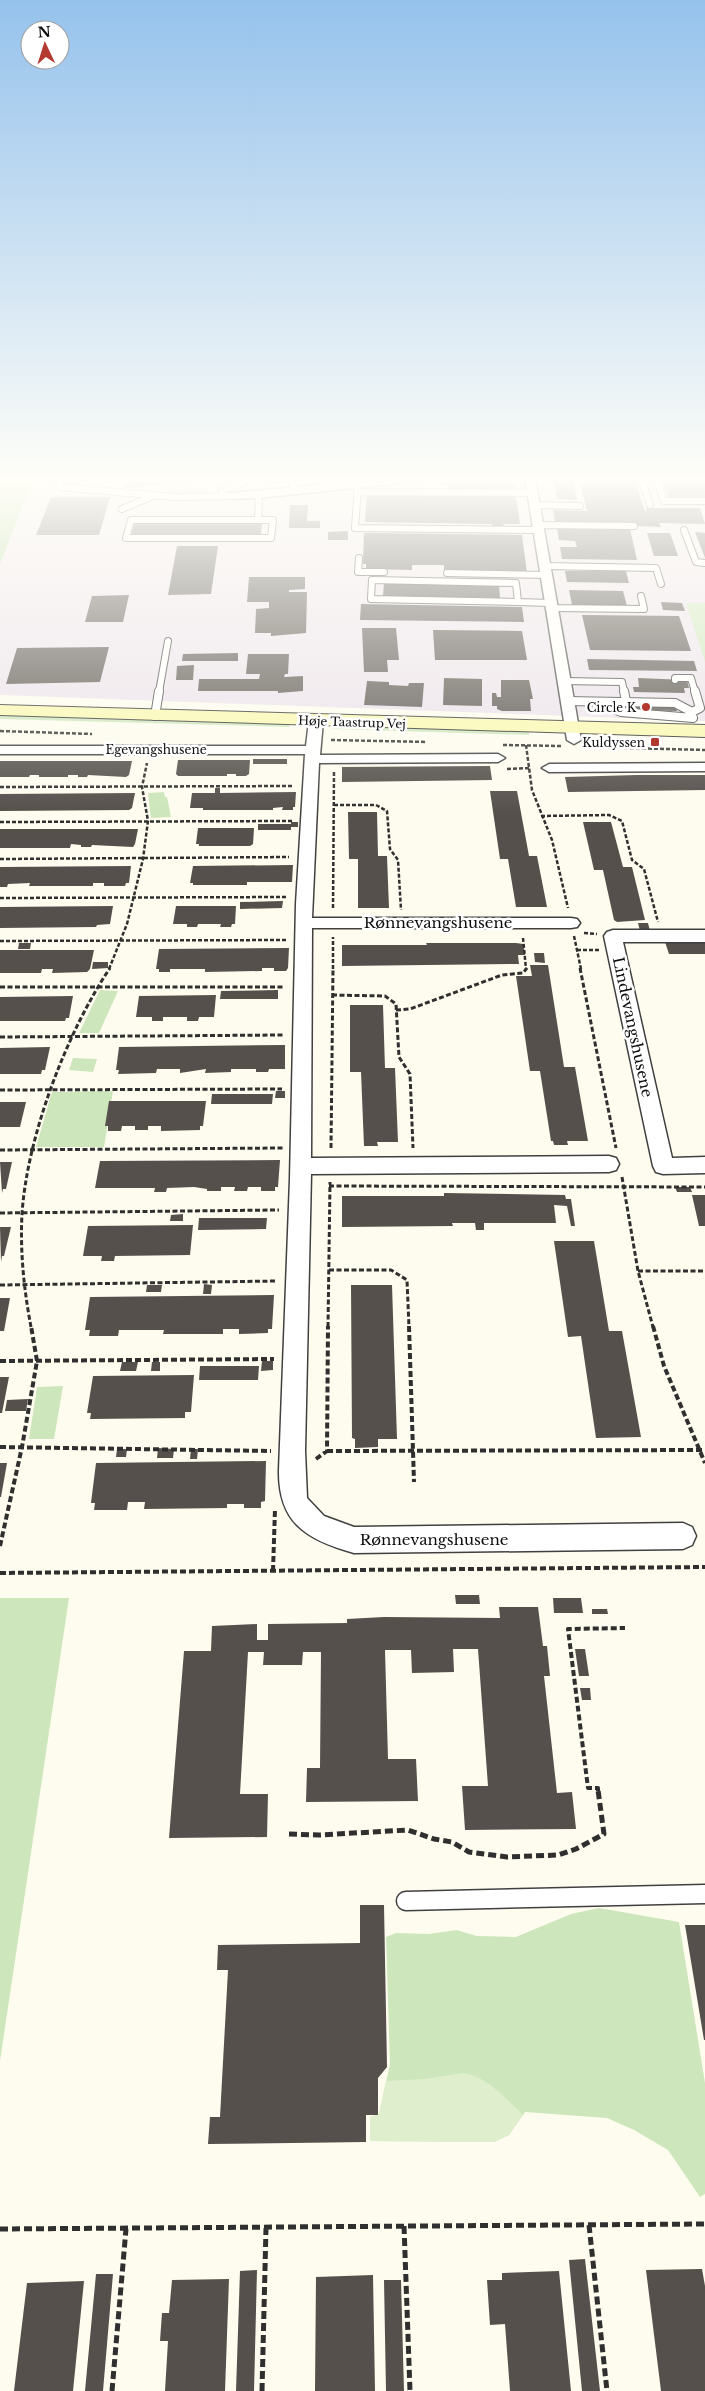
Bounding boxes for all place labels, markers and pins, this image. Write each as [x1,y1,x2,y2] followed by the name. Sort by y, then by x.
[587,700,637,715] place label: Circle K
[640,701,652,713] marker: Circle K
[582,735,645,750] place label: Kuldyssen
[649,736,661,748] marker: Kuldyssen

